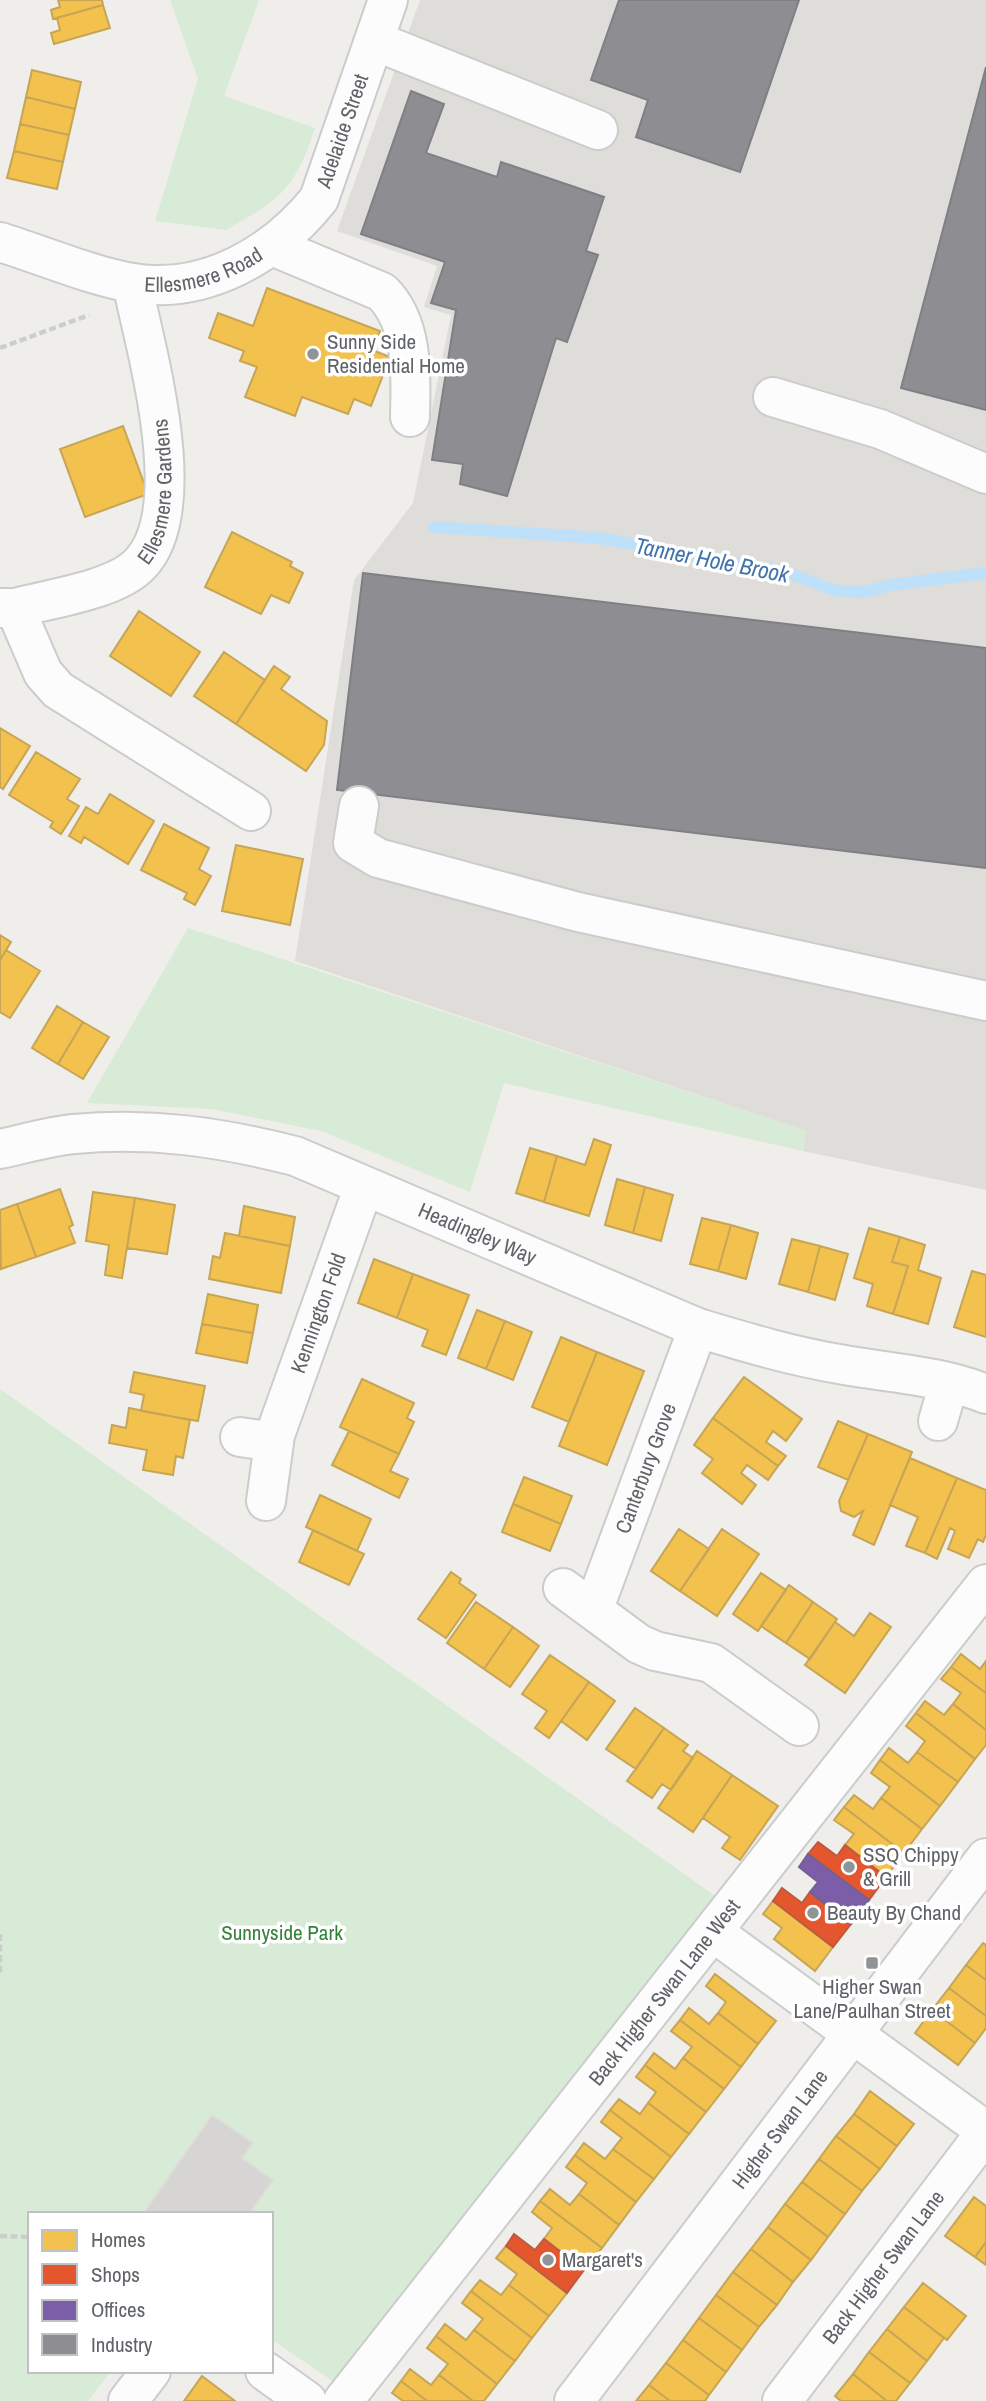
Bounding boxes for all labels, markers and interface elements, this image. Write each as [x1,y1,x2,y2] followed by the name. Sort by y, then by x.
[309,70,375,193] street label: Adelaide Street
[144,240,268,299] street label: Ellesmere Road
[327,327,465,380] place label: Sunny Side Residential Home
[305,346,321,362] marker: Sunny Side Residential Home
[130,417,179,570] street label: Ellesmere Gardens
[633,529,793,590] water label: Tanner Hole Brook
[414,1195,541,1272] street label: Headingley Way
[283,1249,353,1377] street label: Kennington Fold
[608,1399,683,1537] street label: Canterbury Grove
[863,1840,959,1893] place label: SSQ Chippy & Grill
[841,1859,857,1875] marker: SSQ Chippy & Grill
[582,1893,747,2091] street label: Back Higher Swan Lane West
[827,1898,961,1927] place label: Beauty By Chand
[805,1905,821,1921] marker: Beauty By Chand
[221,1918,343,1947] park label: Sunnyside Park
[864,1955,880,1971] marker: Higher Swan Lane/Paulhan Street
[793,1972,951,2025] place label: Higher Swan Lane/Paulhan Street
[725,2063,834,2195] street label: Higher Swan Lane
[815,2184,951,2350] street label: Back Higher Swan Lane
[28,2212,273,2373] legend
[91,2225,146,2254] text: Homes
[562,2245,643,2274] place label: Margaret's
[540,2252,556,2268] marker: Margaret's
[91,2260,140,2289] text: Shops
[91,2295,145,2324] text: Offices
[91,2330,153,2359] text: Industry

